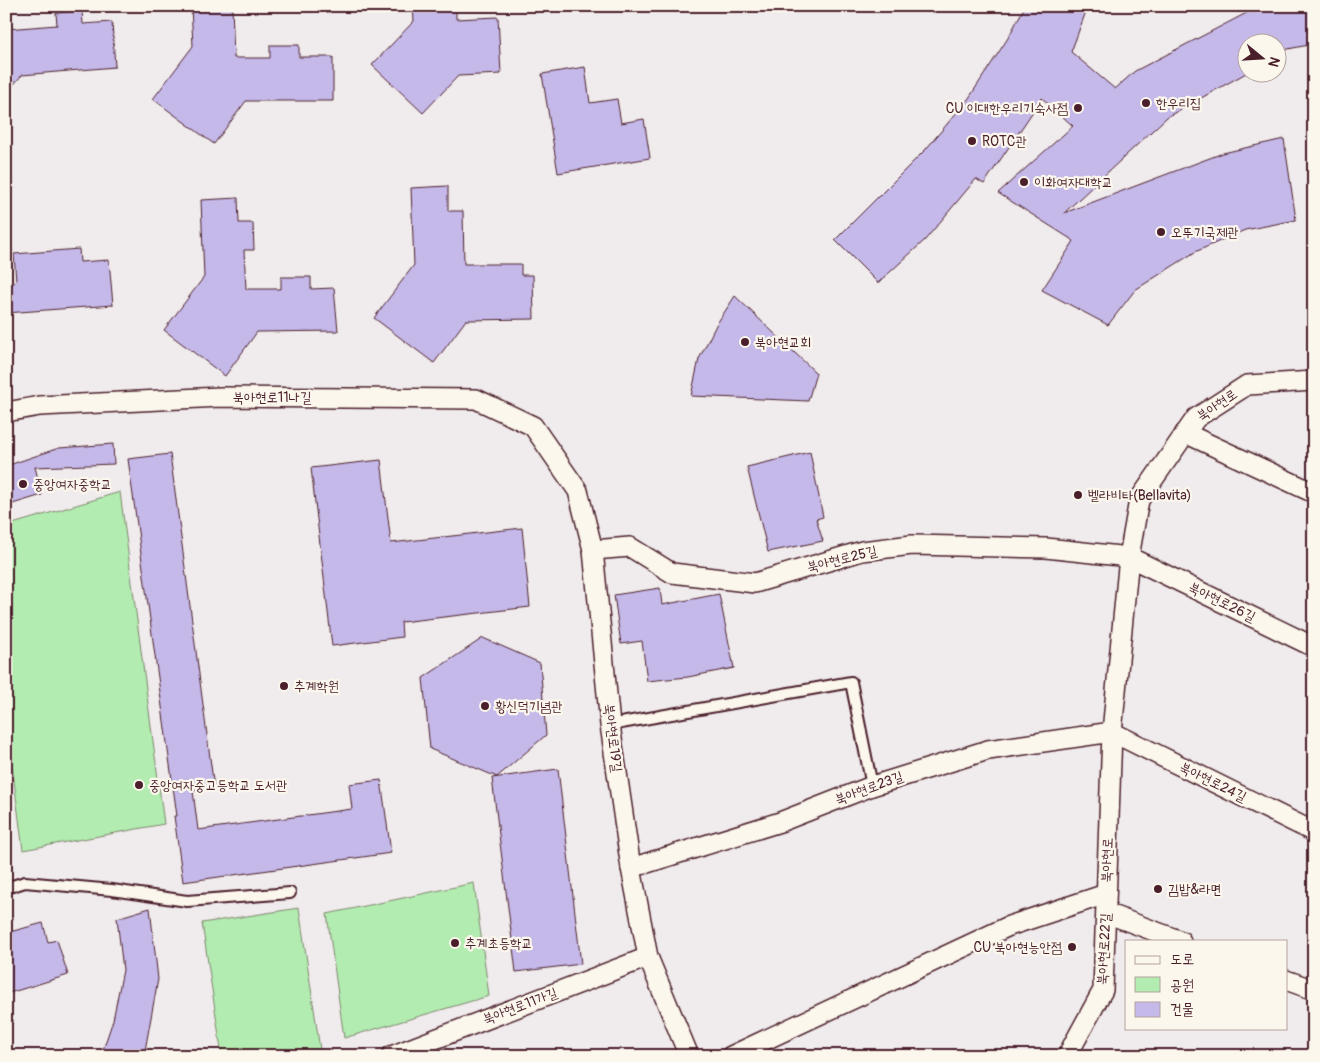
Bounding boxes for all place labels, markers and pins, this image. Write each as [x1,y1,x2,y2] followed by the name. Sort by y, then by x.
[1156,95,1201,112] place label: 한우리집
[1140,97,1152,109] marker: 한우리집
[946,100,1068,117] place label: CU 이대한우리기숙사점
[1072,102,1084,114] marker: CU 이대한우리기숙사점
[982,133,1027,150] place label: ROTC관
[966,135,978,147] marker: ROTC관
[1034,174,1113,191] place label: 이화여자대학교
[1018,176,1030,188] marker: 이화여자대학교
[1171,224,1239,241] place label: 오뚜기국제관
[1155,226,1167,238] marker: 오뚜기국제관
[755,334,811,351] place label: 북아현교회
[739,336,751,348] marker: 북아현교회
[33,476,112,493] place label: 중앙여자중학교
[17,478,29,490] marker: 중앙여자중학교
[1088,487,1191,504] place label: 벨라비타(Bellavita)
[1072,489,1084,501] marker: 벨라비타(Bellavita)
[294,678,339,695] place label: 추계학원
[278,680,290,692] marker: 추계학원
[495,698,563,715] place label: 황신덕기념관
[479,700,491,712] marker: 황신덕기념관
[149,777,287,794] place label: 중앙여자중고등학교 도서관
[133,779,145,791] marker: 중앙여자중고등학교 도서관
[1168,881,1222,898] place label: 김밥&라면
[1152,883,1164,895] marker: 김밥&라면
[465,935,533,952] place label: 추계초등학교
[449,937,461,949] marker: 추계초등학교
[973,939,1062,956] place label: CU 북아현능안점
[1066,941,1078,953] marker: CU 북아현능안점

